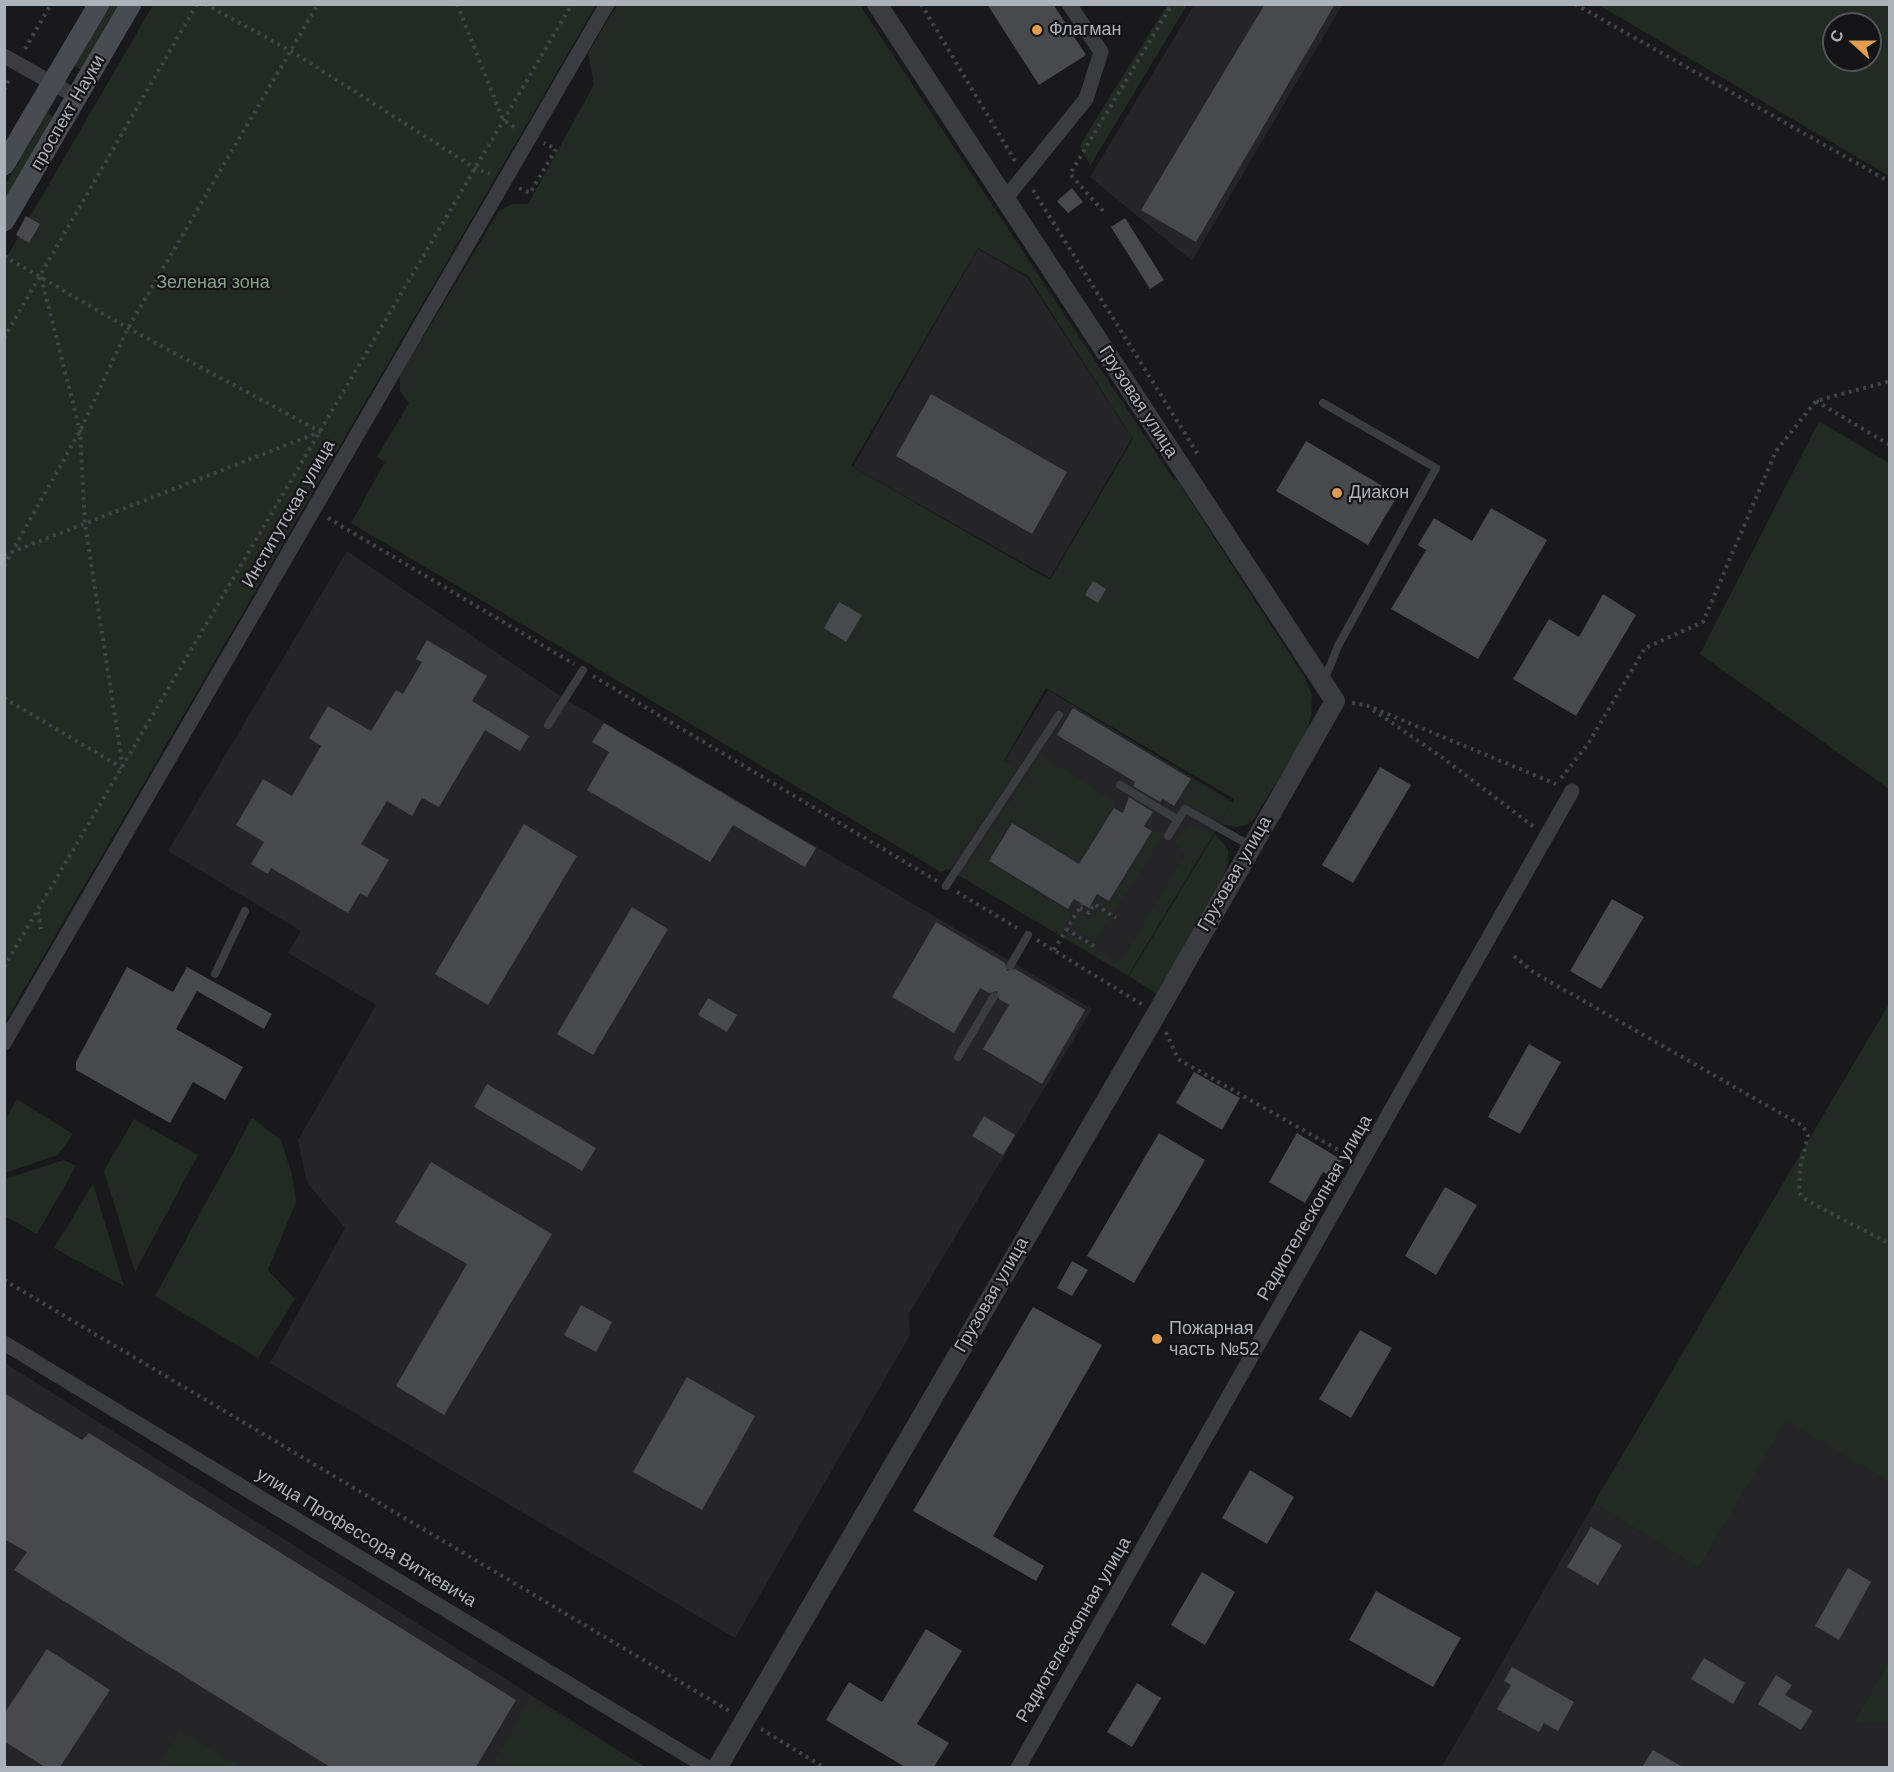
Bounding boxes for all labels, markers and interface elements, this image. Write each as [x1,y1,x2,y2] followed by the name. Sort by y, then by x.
[1822,12,1882,72] north arrow
[1049,19,1121,41] place label: Флагман
[1030,23,1044,37] marker: Флагман
[1827,28,1847,45] text: С
[26,51,110,175] street label: проспект Науки
[156,272,270,294] park label: Зеленая зона
[1094,342,1182,462] street label: Грузовая улица
[238,436,340,592] street label: Институтская улица
[1349,482,1409,504] place label: Диакон
[1330,486,1344,500] marker: Диакон
[1193,813,1277,935] street label: Грузовая улица
[1253,1111,1377,1305] street label: Радиотелескопная улица
[950,1234,1034,1356] street label: Грузовая улица
[1169,1318,1259,1360] place label: Пожарная часть №52
[1150,1332,1164,1346] marker: Пожарная часть №52
[252,1464,480,1612] street label: улица Профессора Виткевича
[1012,1533,1136,1727] street label: Радиотелескопная улица

